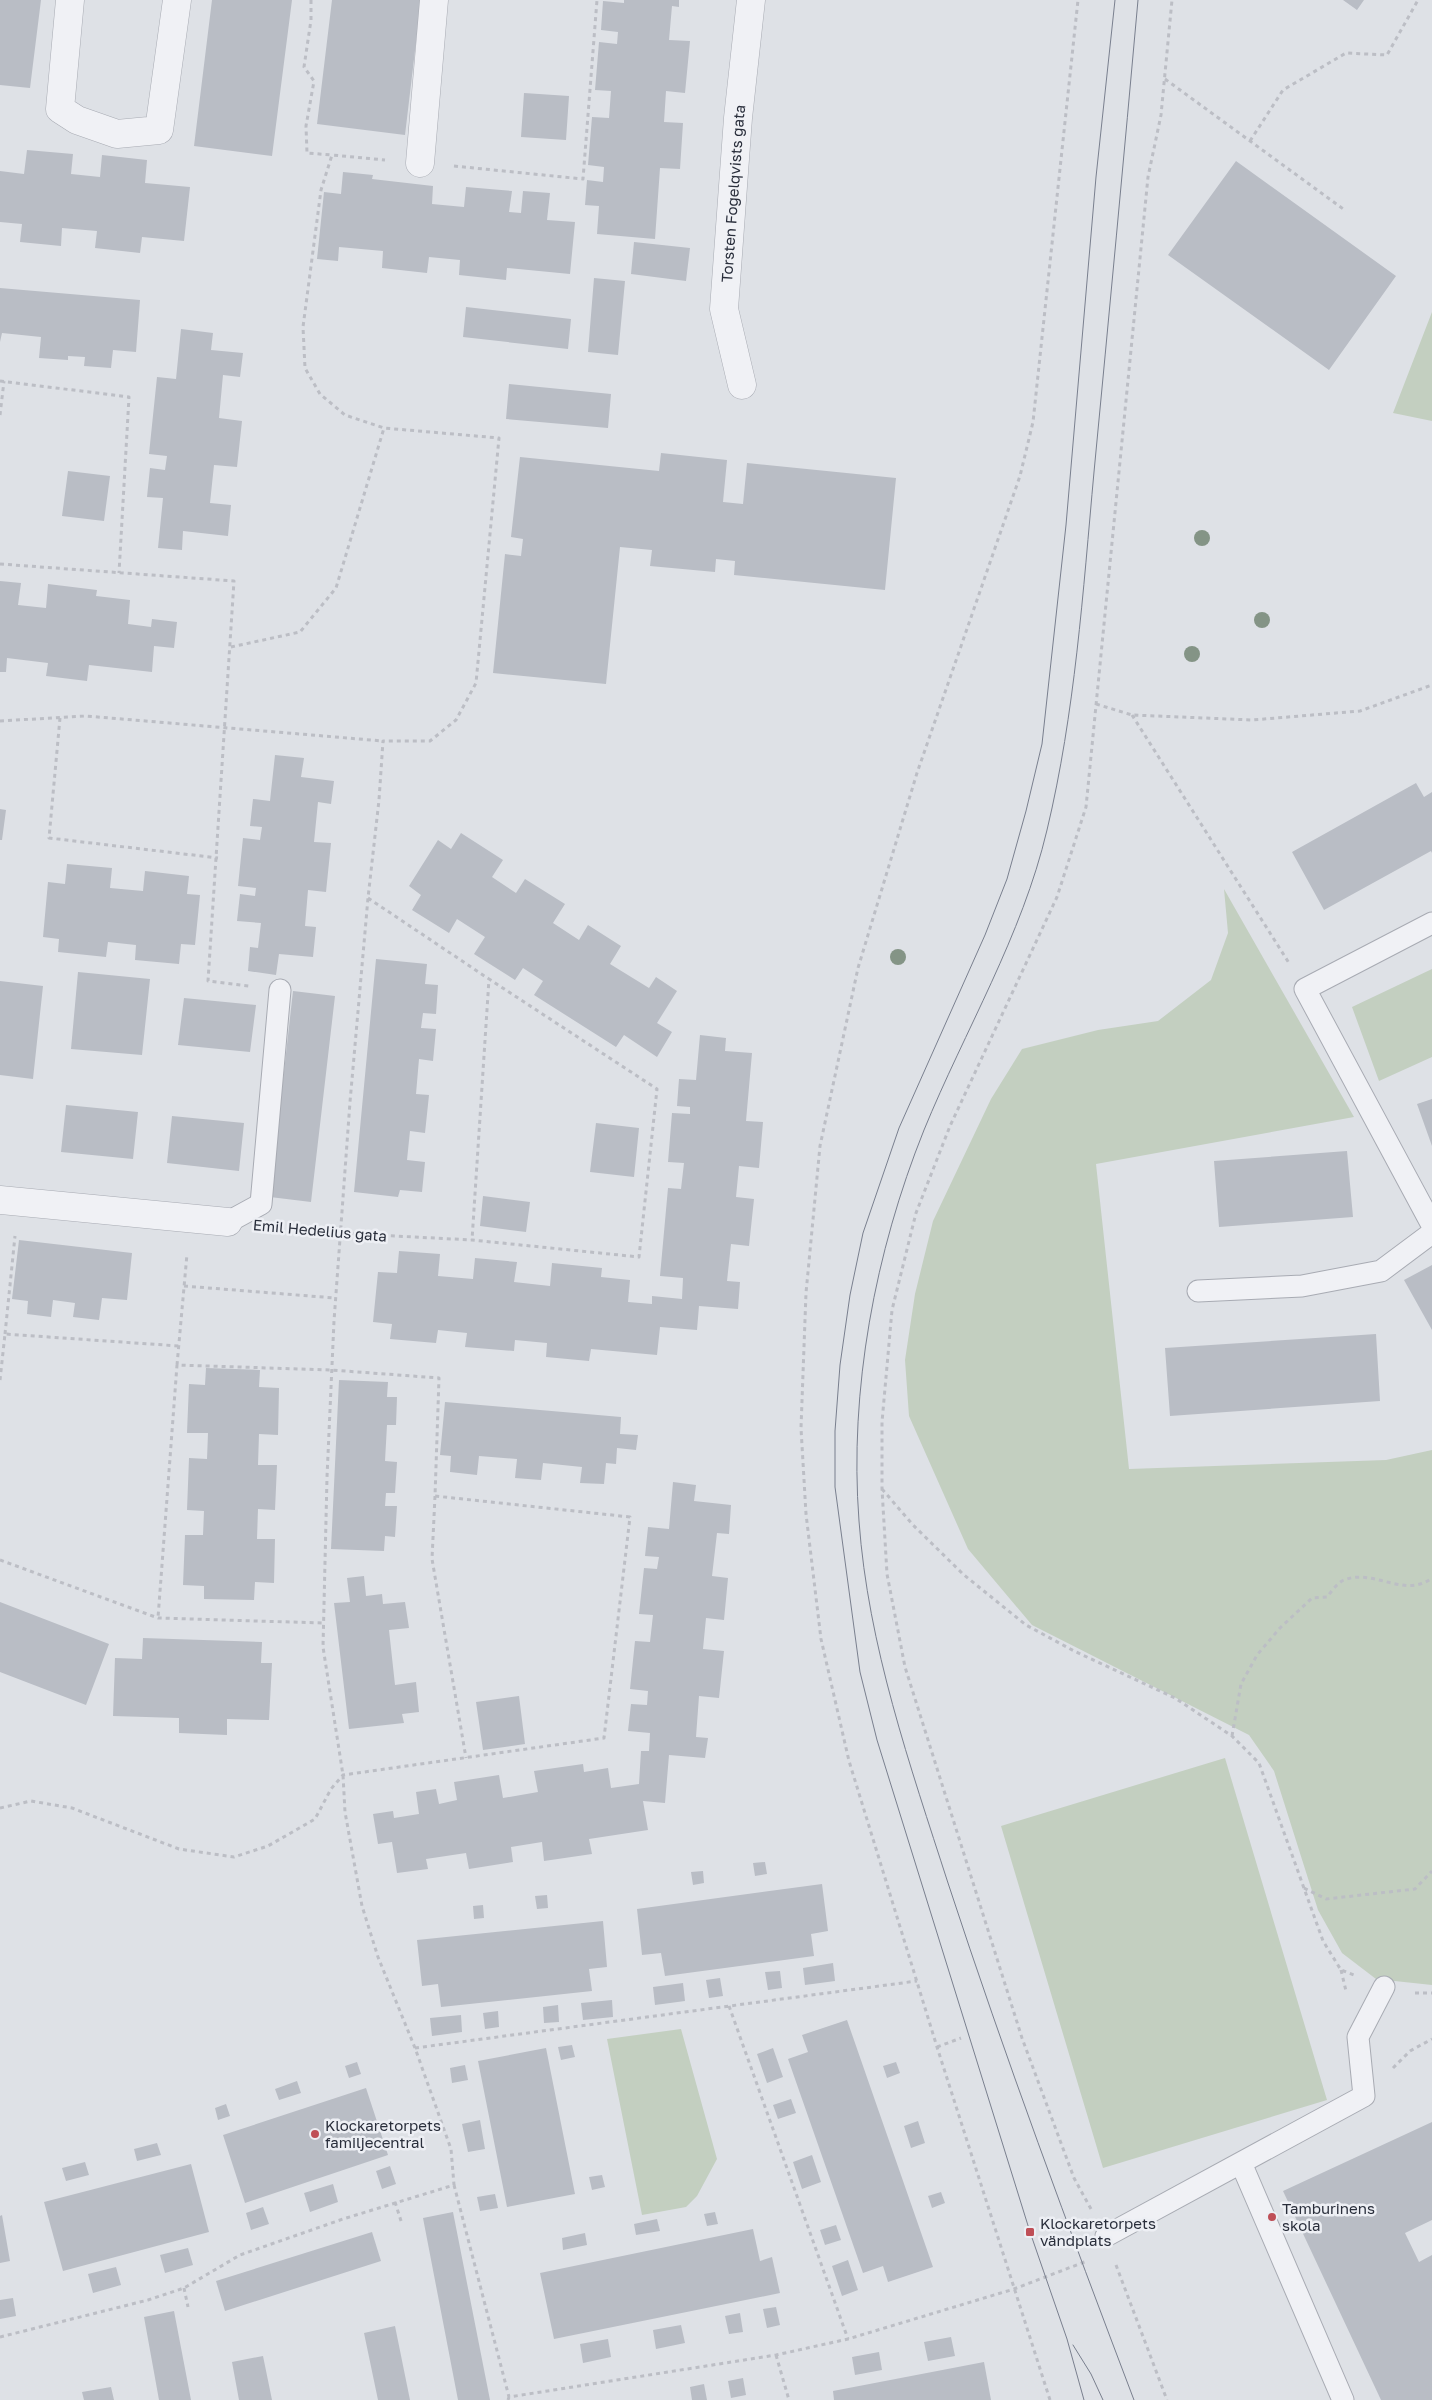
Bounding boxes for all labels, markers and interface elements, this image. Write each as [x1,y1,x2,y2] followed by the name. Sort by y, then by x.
[717,104,748,283] street label: Torsten Fogelqvists gata
[252,1215,388,1245] street label: Emil Hedelius gata
[325,2116,441,2151] place label: Klockaretorpets familjecentral
[309,2128,321,2140] marker: Klockaretorpets familjecentral
[1282,2199,1375,2234] place label: Tamburinens skola
[1266,2211,1278,2223] marker: Tamburinens skola
[1040,2214,1156,2249] place label: Klockaretorpets vändplats
[1024,2226,1036,2238] marker: Klockaretorpets vändplats

